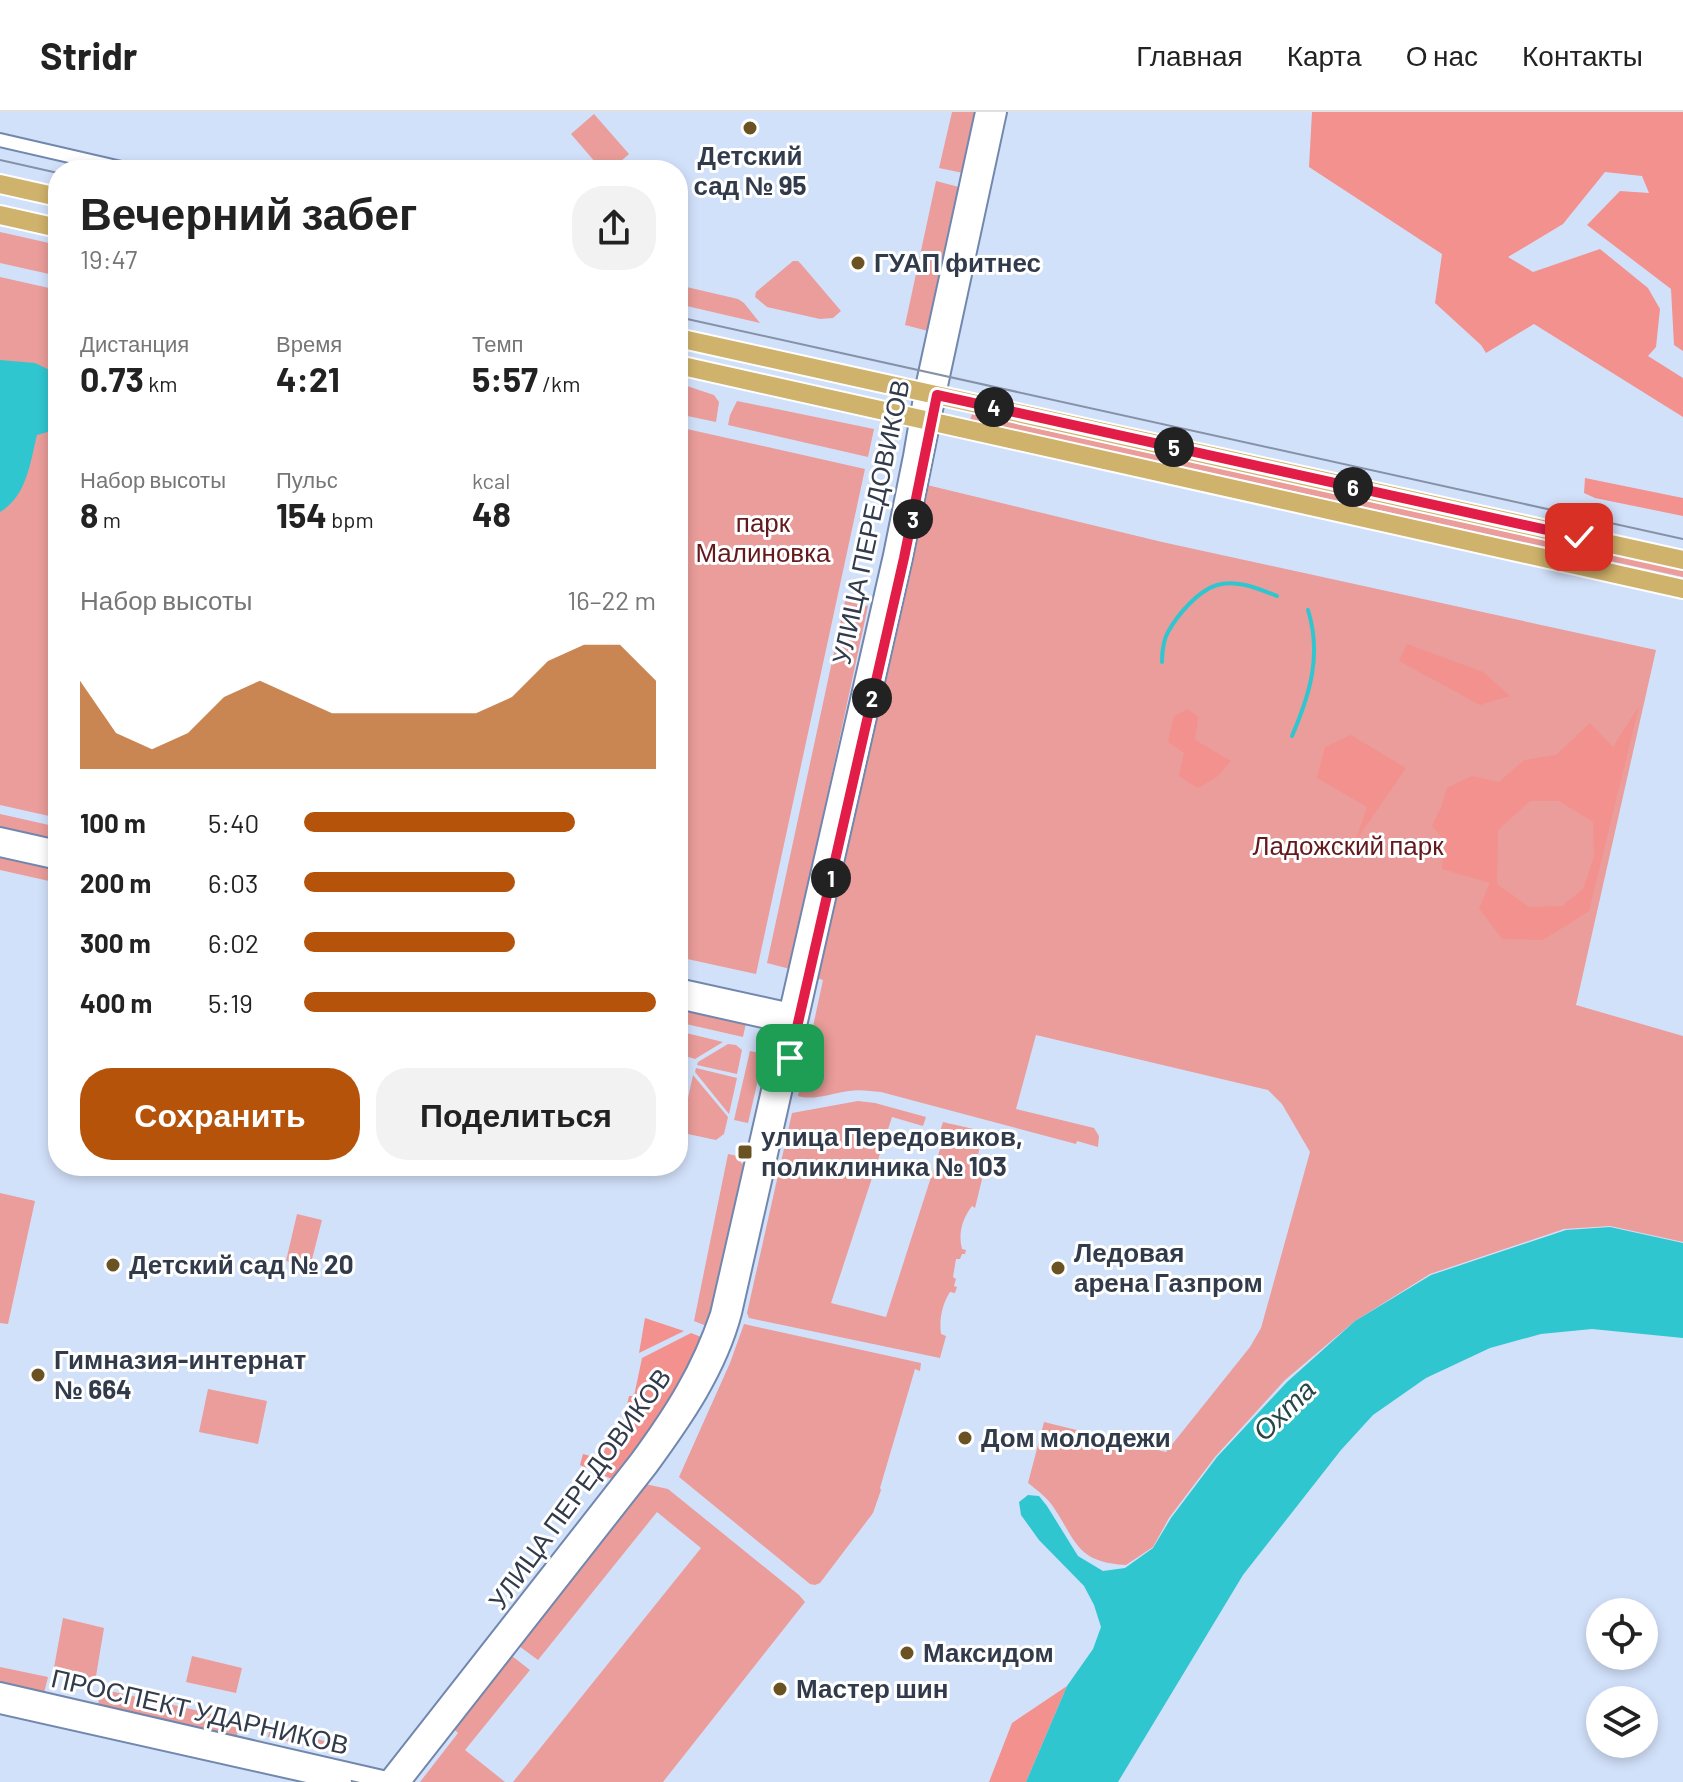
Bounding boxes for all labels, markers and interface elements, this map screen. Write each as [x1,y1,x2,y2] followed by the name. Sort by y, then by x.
[40,32,137,78] text: Stridr
[1136,38,1243,72] text: Главная
[1287,38,1362,72] text: Карта
[1406,38,1478,72] text: О нас
[1522,38,1643,72] text: Контакты
[741,119,759,137] marker: Детский сад № 95
[694,139,806,200] place label: Детский сад № 95
[80,186,417,239] text: Вечерний забег
[572,186,656,270] button: share
[80,243,137,274] text: 19:47
[874,246,1041,277] place label: ГУАП фитнес
[849,254,867,272] marker: ГУАП фитнес
[80,330,189,356] text: Дистанция
[276,330,342,356] text: Время
[472,330,523,356] text: Темп
[80,358,144,399] text: 0.73
[276,358,340,399] text: 4:21
[472,358,538,399] text: 5:57
[144,370,177,396] text: km
[538,370,580,396] text: /km
[824,377,915,667] street label: УЛИЦА ПЕРЕДОВИКОВ
[974,387,1014,427] pin: 4
[987,394,1001,420] text: 4
[1154,427,1194,467] pin: 5
[1168,434,1180,460] text: 5
[80,466,226,492] text: Набор высоты
[276,466,338,492] text: Пульс
[472,467,510,493] text: kcal
[1333,467,1373,507] pin: 6
[1347,474,1359,500] text: 6
[472,493,511,534] text: 48
[80,494,98,535] text: 8
[276,494,327,535] text: 154
[893,499,933,539] pin: 3
[1545,503,1613,571] pin
[98,506,121,532] text: m
[327,506,374,532] text: bpm
[695,506,831,567] park label: парк Малиновка
[907,506,919,532] text: 3
[1557,515,1601,559] icon: check
[80,584,253,615] text: Набор высоты
[567,584,656,615] text: 16–22 m
[852,678,892,718] pin: 2
[866,685,878,711] text: 2
[80,807,146,838] text: 100 m
[208,807,259,838] text: 5:40
[1252,829,1444,860] park label: Ладожский парк
[811,858,851,898] pin: 1
[827,865,835,891] text: 1
[80,867,151,898] text: 200 m
[208,867,258,898] text: 6:03
[80,927,151,958] text: 300 m
[208,927,259,958] text: 6:02
[80,987,152,1018] text: 400 m
[208,987,253,1018] text: 5:19
[756,1024,824,1092] pin
[768,1036,812,1080] icon: arrive
[80,1068,360,1160] button: Сохранить
[376,1068,656,1160] button: Поделиться
[761,1120,1023,1181] place label: улица Передовиков, поликлиника № 103
[736,1143,754,1161] marker: улица Передовиков, поликлиника № 103
[1074,1236,1263,1297] place label: Ледовая арена Газпром
[129,1248,354,1279] place label: Детский сад № 20
[104,1256,122,1274] marker: Детский сад № 20
[1049,1259,1067,1277] marker: Ледовая арена Газпром
[54,1343,306,1404] place label: Гимназия-интернат № 664
[481,1362,677,1615] street label: УЛИЦА ПЕРЕДОВИКОВ
[29,1366,47,1384] marker: Гимназия-интернат № 664
[1245,1371,1322,1447] water label: Охта
[981,1421,1171,1452] place label: Дом молодежи
[956,1429,974,1447] marker: Дом молодежи
[1586,1598,1658,1758] map controls
[1586,1598,1658,1670] button: locate
[923,1636,1054,1667] place label: Максидом
[898,1644,916,1662] marker: Максидом
[49,1661,352,1760] street label: ПРОСПЕКТ УДАРНИКОВ
[796,1672,949,1703] place label: Мастер шин
[771,1680,789,1698] marker: Мастер шин
[1586,1686,1658,1758] button: layers

